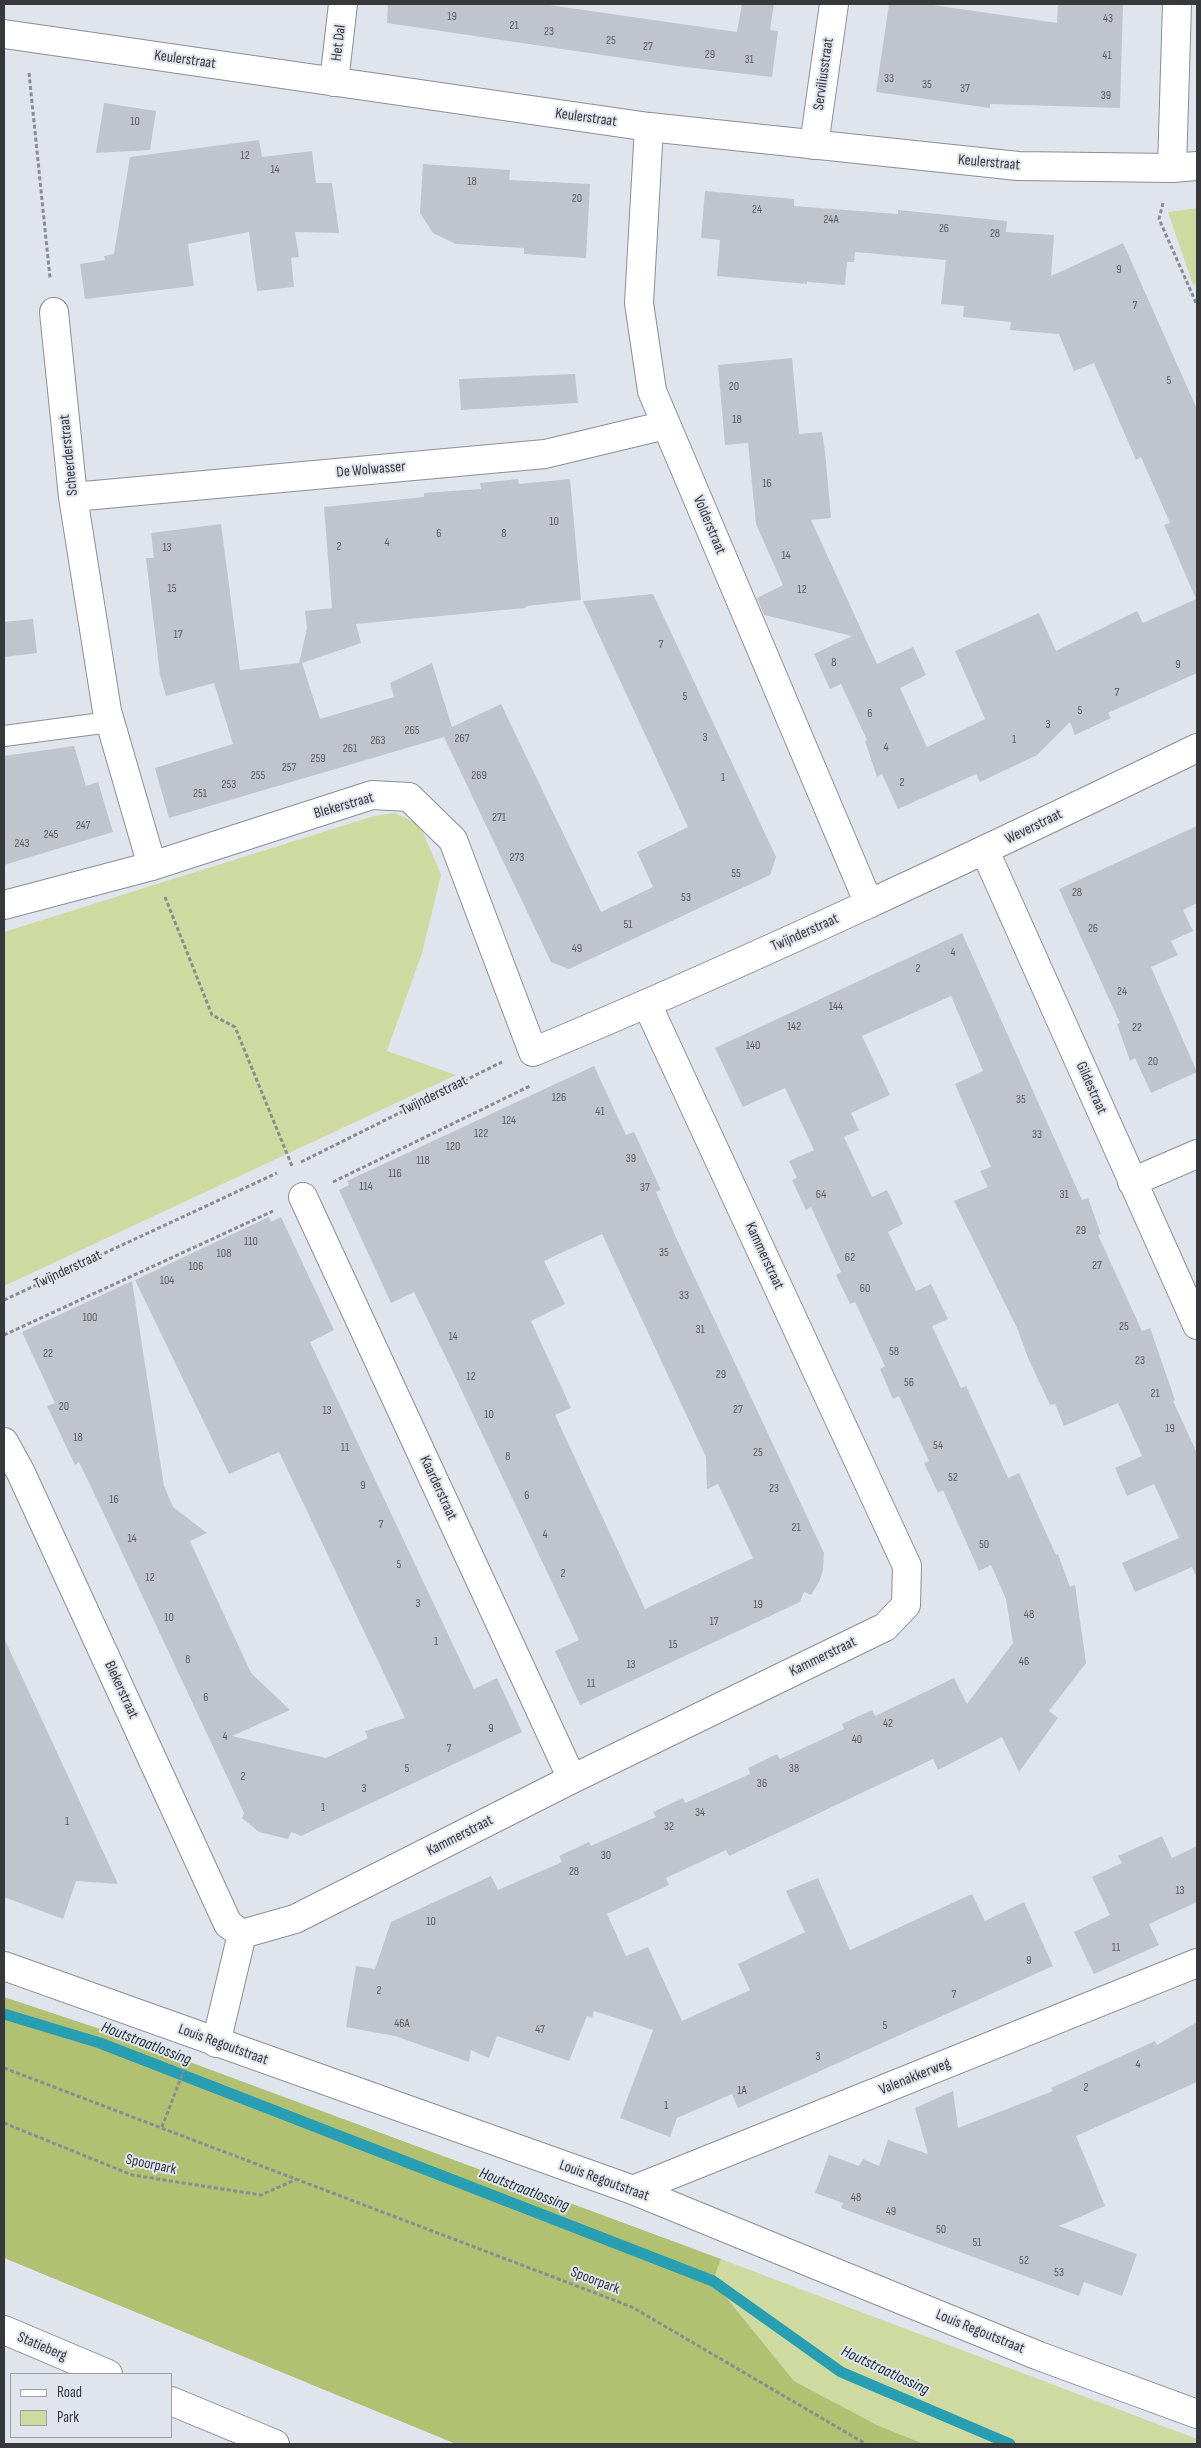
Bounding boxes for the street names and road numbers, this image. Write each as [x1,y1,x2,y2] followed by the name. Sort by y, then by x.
[328,24,350,62] street label: Het Dal
[810,37,838,111] street label: Serviliusstraat
[153,47,217,73] street label: Keulerstraat
[554,105,618,131] street label: Keulerstraat
[957,151,1021,175] street label: Keulerstraat
[56,414,82,496] street label: Scheerderstraat
[336,458,406,482] street label: De Wolwasser
[689,493,729,557] street label: Volderstraat
[312,789,376,823] street label: Blekerstraat
[1002,805,1066,849] street label: Weverstraat
[768,910,842,956] street label: Twijnderstraat
[1071,1059,1111,1117] street label: Gildestraat
[398,1072,470,1120] street label: Twijnderstraat
[741,1220,787,1292] street label: Kammerstraat
[31,1247,105,1293] street label: Twijnderstraat
[415,1453,461,1523] street label: Kaarderstraat
[787,1633,859,1681] street label: Kammerstraat
[100,1658,142,1722] street label: Blekerstraat
[424,1812,496,1860] street label: Kammerstraat
[176,2020,270,2070] street label: Louis Regoutstraat
[877,2055,953,2099] street label: Valenakkerweg
[124,2151,178,2179] street label: Spoorpark
[557,2156,651,2206] street label: Louis Regoutstraat
[568,2263,622,2299] street label: Spoorpark
[933,2306,1027,2358] street label: Louis Regoutstraat
[14,2329,70,2365] street label: Statieberg

